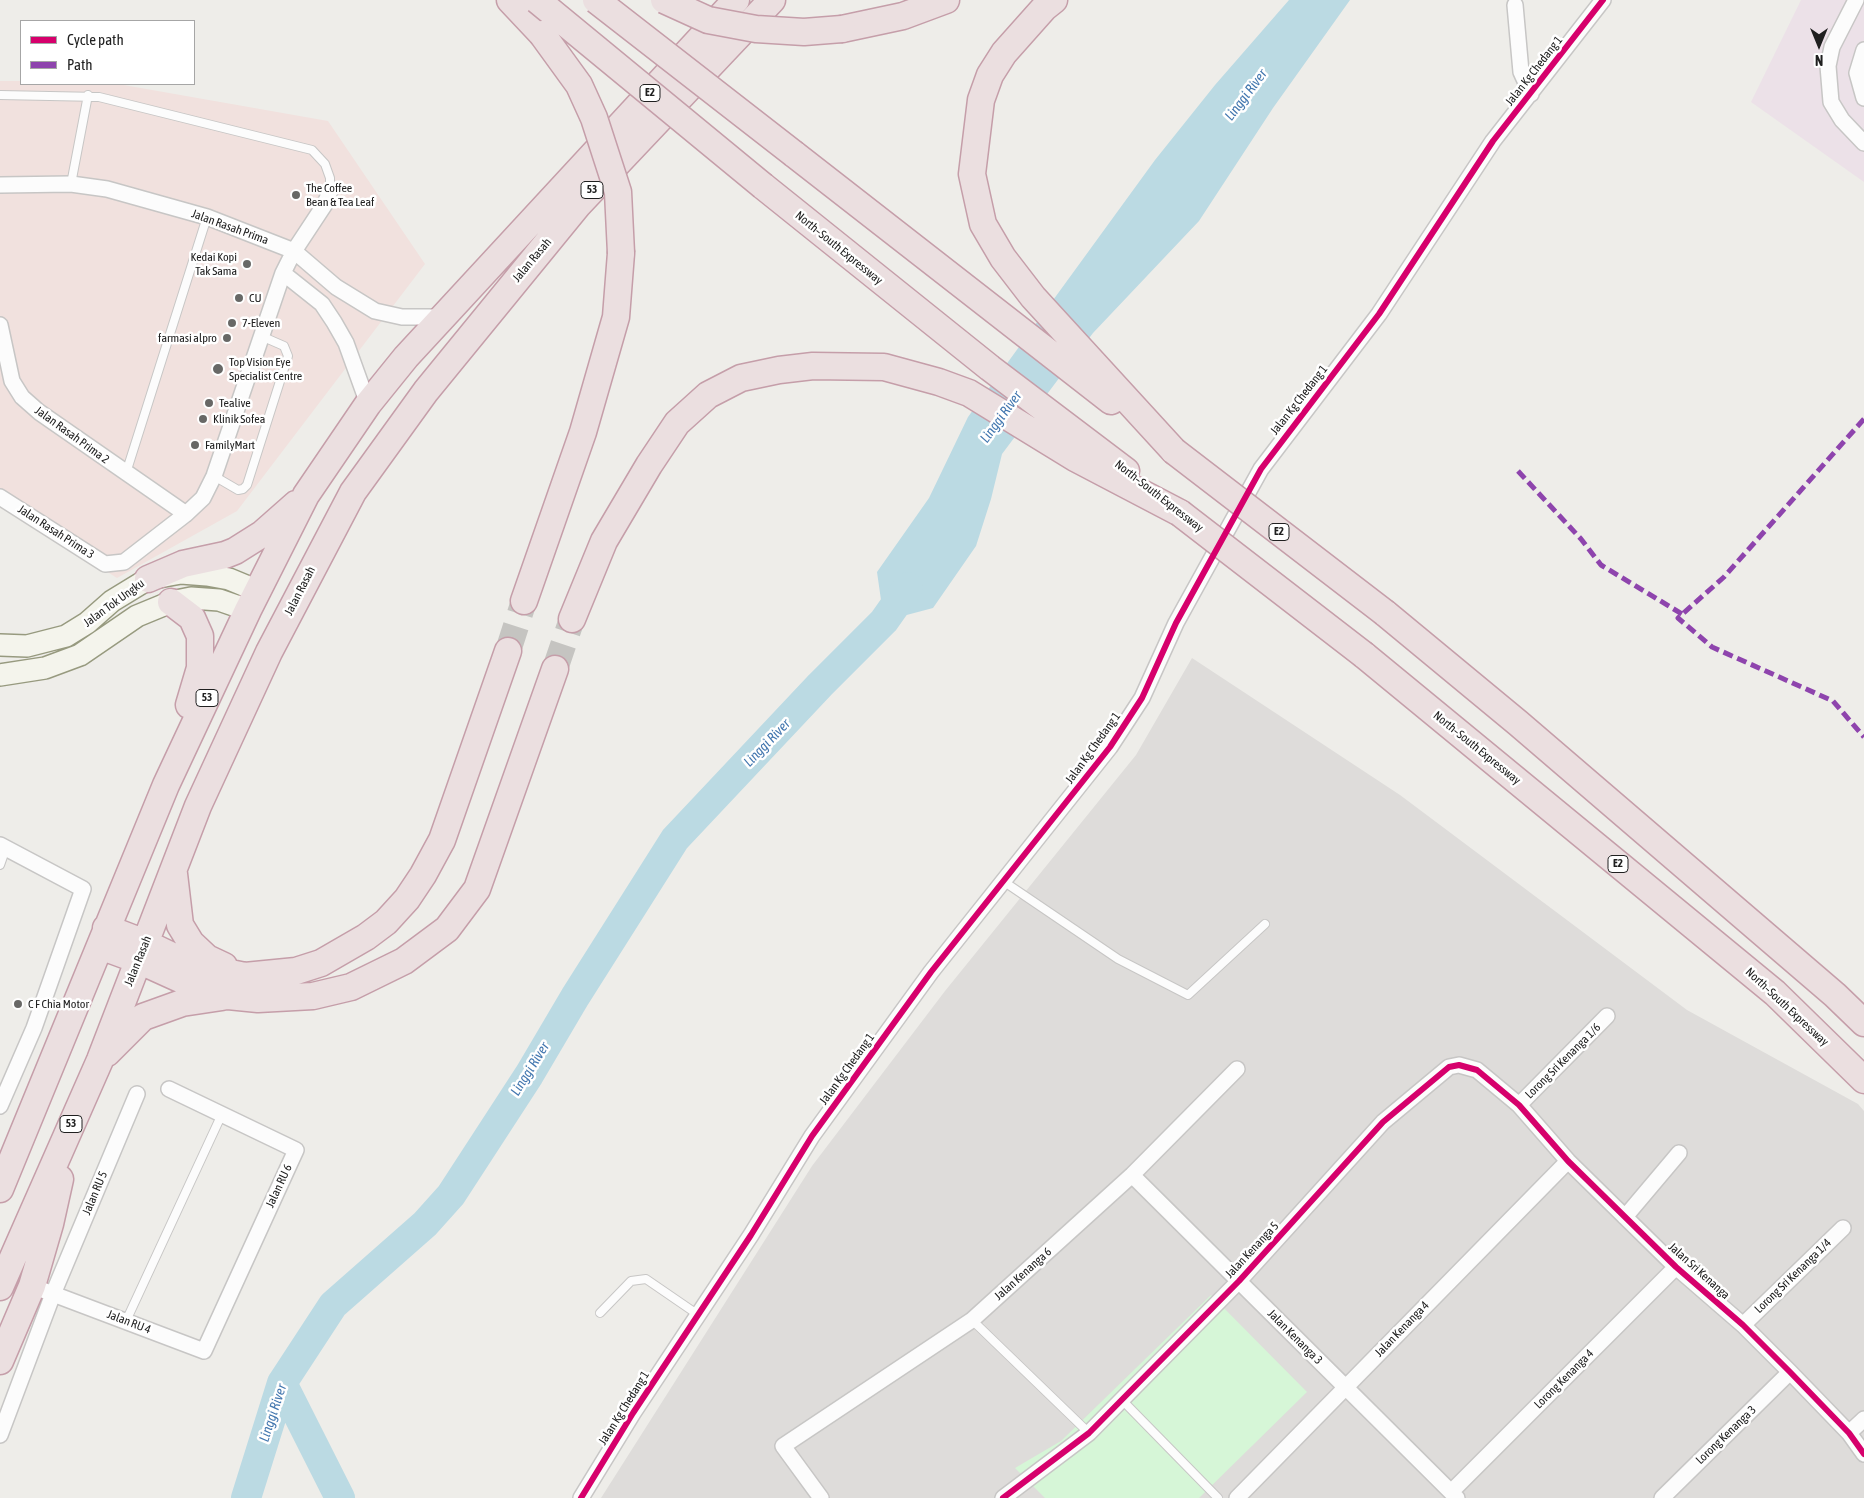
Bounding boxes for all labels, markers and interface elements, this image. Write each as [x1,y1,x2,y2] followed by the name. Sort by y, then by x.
[20,20,195,85] legend
[1794,20,1844,70] north arrow
[67,31,124,48] text: Cycle path
[1502,33,1566,109] street label: Jalan Kg Chedang 1
[1815,52,1823,68] text: N
[67,56,93,73] text: Path
[1221,66,1271,124] water label: Linggi River
[640,85,660,102] road number: E2
[306,181,374,209] place label: The Coffee Bean & Tea Leaf
[581,182,603,198] road number: 53
[290,189,302,201] marker: The Coffee Bean & Tea Leaf
[190,206,270,248] street label: Jalan Rasah Prima
[792,208,886,288] street label: North–South Expressway
[509,235,555,285] street label: Jalan Rasah
[191,250,237,278] place label: Kedai Kopi Tak Sama
[241,258,253,270] marker: Kedai Kopi Tak Sama
[249,291,261,305] place label: CU
[233,292,245,304] marker: CU
[242,316,280,330] place label: 7-Eleven
[226,317,238,329] marker: 7-Eleven
[158,331,217,345] place label: farmasi alpro
[221,332,233,344] marker: farmasi alpro
[229,355,302,383] place label: Top Vision Eye Specialist Centre
[211,362,225,376] marker: Top Vision Eye Specialist Centre
[1267,362,1331,438] street label: Jalan Kg Chedang 1
[977,388,1025,446] water label: Linggi River
[219,396,251,410] place label: Tealive
[203,397,215,409] marker: Tealive
[32,403,112,467] street label: Jalan Rasah Prima 2
[213,412,265,426] place label: Klinik Sofea
[197,413,209,425] marker: Klinik Sofea
[205,438,255,452] place label: FamilyMart
[189,439,201,451] marker: FamilyMart
[1112,457,1206,535] street label: North–South Expressway
[15,502,97,562] street label: Jalan Rasah Prima 3
[1269,524,1289,540] road number: E2
[282,564,318,618] street label: Jalan Rasah
[81,576,147,630] street label: Jalan Tok Ungku
[196,690,218,706] road number: 53
[1430,708,1524,788] street label: North–South Expressway
[1062,710,1124,786] street label: Jalan Kg Chedang 1
[740,716,794,770] water label: Linggi River
[1608,856,1628,872] road number: E2
[121,934,155,988] street label: Jalan Rasah
[1742,965,1832,1049] street label: North–South Expressway
[28,997,89,1011] place label: C F Chia Motor
[12,998,24,1010] marker: C F Chia Motor
[1522,1020,1604,1102] street label: Lorong Sri Kenanga 1/6
[816,1031,878,1107] street label: Jalan Kg Chedang 1
[507,1039,553,1099] water label: Linggi River
[60,1116,82,1132] road number: 53
[263,1162,295,1210] street label: Jalan RU 6
[79,1169,111,1217] street label: Jalan RU 5
[1222,1219,1282,1281] street label: Jalan Kenanga 5
[1752,1236,1834,1316] street label: Lorong Sri Kenanga 1/4
[1665,1240,1733,1302] street label: Jalan Sri Kenanga
[992,1245,1054,1303] street label: Jalan Kenanga 6
[1372,1298,1432,1360] street label: Jalan Kenanga 4
[105,1307,153,1337] street label: Jalan RU 4
[1265,1307,1325,1367] street label: Jalan Kenanga 3
[1531,1346,1597,1412] street label: Lorong Kenanga 4
[596,1368,652,1448] street label: Jalan Kg Chedang 1
[256,1382,290,1444] water label: Linggi River
[1693,1403,1759,1467] street label: Lorong Kenanga 3

